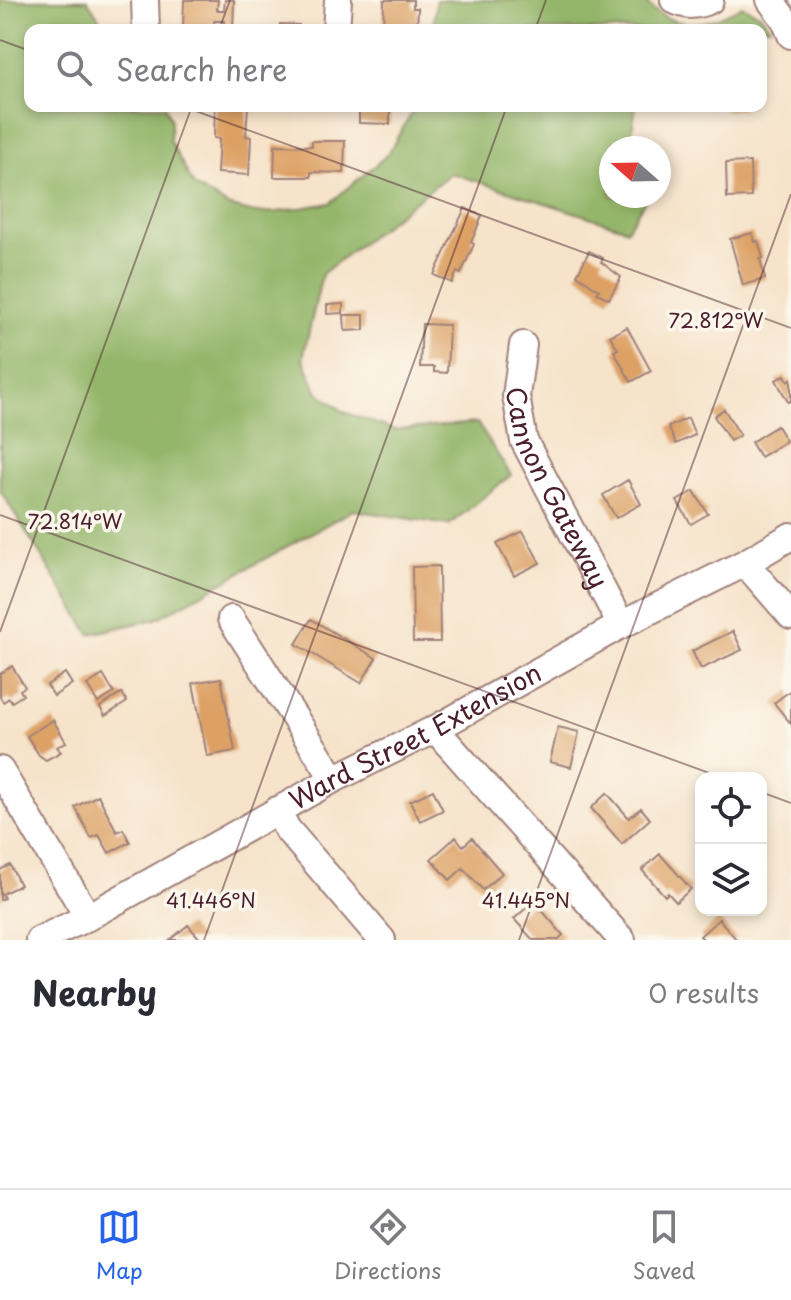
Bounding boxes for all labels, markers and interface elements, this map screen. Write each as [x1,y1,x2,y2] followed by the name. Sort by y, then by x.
[24,24,767,112] search box
[52,46,96,90] icon: search
[116,46,288,91] text: Search here
[599,136,671,208] north arrow
[668,305,764,335] text: 72.812°W
[497,384,619,595] street label: Cannon Gateway
[28,506,123,536] text: 72.814°W
[281,652,548,818] street label: Ward Street Extension
[695,772,767,916] map controls
[695,772,767,844] button: locate
[695,844,767,916] button: layers
[166,885,256,915] text: 41.446°N
[482,885,570,915] text: 41.445°N
[32,966,157,1018] text: Nearby
[648,973,759,1012] text: 0 results
[96,1205,143,1286] tab: Map
[334,1205,441,1286] tab: Directions
[633,1205,695,1286] tab: Saved

